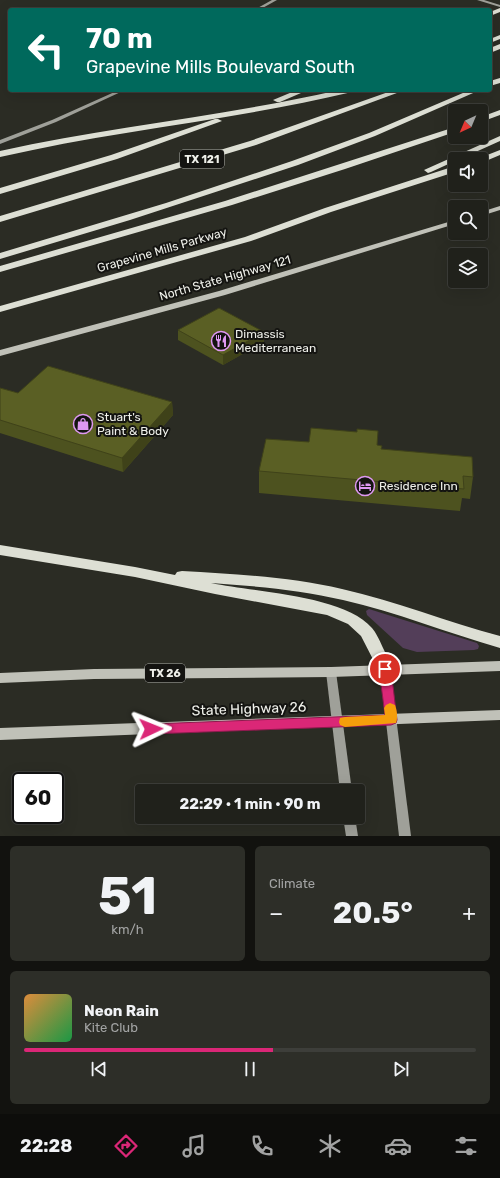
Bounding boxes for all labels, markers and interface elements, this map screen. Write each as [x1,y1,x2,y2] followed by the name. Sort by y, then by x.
[86,22,153,55] text: 70 m
[20,24,72,76] icon: left
[86,56,355,78] text: Grapevine Mills Boulevard South
[448,104,488,144] north arrow
[448,104,488,288] map controls
[180,150,224,168] road number: TX 121
[448,152,488,192] button: sound
[448,200,488,240] button: search
[96,225,229,275] street label: Grapevine Mills Parkway
[448,248,488,288] button: layers
[158,253,292,303] street label: North State Highway 121
[235,327,316,355] place label: Dimassis Mediterranean
[210,330,232,352] restaurant icon: Dimassis Mediterranean
[97,410,169,438] place label: Stuart's Paint & Body
[72,413,94,435] shop icon: Stuart's Paint & Body
[354,475,376,497] hotel icon: Residence Inn
[379,479,458,493] place label: Residence Inn
[368,652,402,686] pin
[374,658,396,680] icon: arrive
[145,664,185,682] road number: TX 26
[191,699,307,719] street label: State Highway 26
[130,708,172,750] position arrow
[12,772,64,824] speed limit sign: 60
[179,795,321,813] text: 22:29 · 1 min · 90 m
[98,865,157,927] text: 51
[269,876,315,891] text: Climate
[333,895,413,931] text: 20.5°
[269,900,283,927] text: −
[462,900,476,927] text: +
[111,922,144,937] text: km/h
[84,1002,159,1020] text: Neon Rain
[84,1020,138,1035] text: Kite Club
[88,1058,110,1080] icon: previous
[239,1058,261,1080] icon: pause
[390,1058,412,1080] icon: next
[112,1132,140,1160] icon: directions
[180,1132,208,1160] icon: music
[248,1132,276,1160] icon: phone
[316,1132,344,1160] icon: climate
[384,1132,412,1160] icon: car
[452,1132,480,1160] icon: filters
[20,1135,73,1157] text: 22:28

